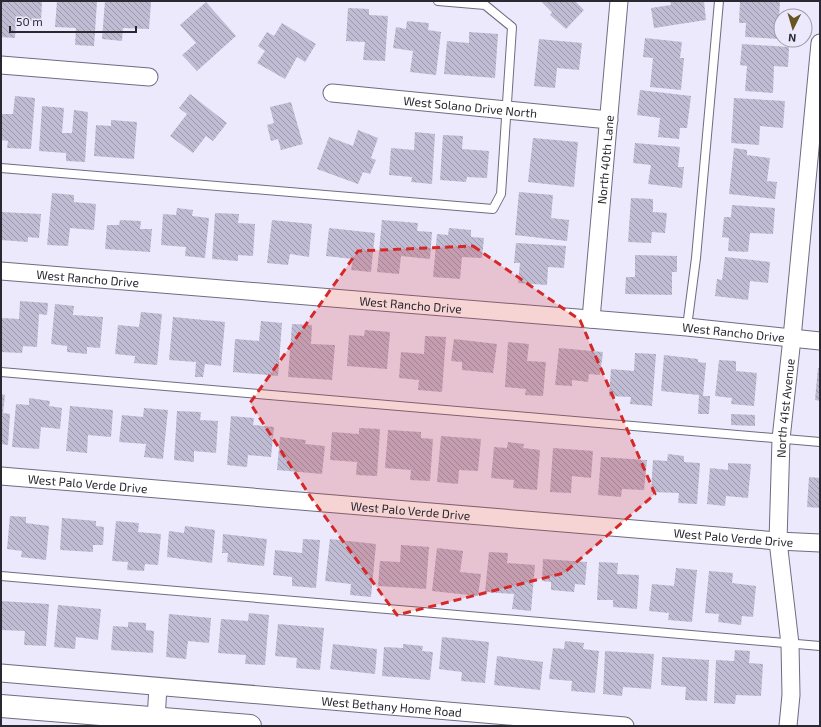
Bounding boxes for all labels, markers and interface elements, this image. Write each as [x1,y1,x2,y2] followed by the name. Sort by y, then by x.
[10,8,136,34] scale bar
[773,8,813,48] north arrow
[16,14,43,28] text: 50 m
[788,32,797,45] text: N
[403,93,538,120] street label: West Solano Drive North
[594,114,616,205] street label: North 40th Lane
[36,267,140,289] street label: West Rancho Drive
[359,293,462,316] street label: West Rancho Drive
[682,320,785,344] street label: West Rancho Drive
[773,358,797,458] street label: North 41st Avenue
[27,471,148,495] street label: West Palo Verde Drive
[350,498,471,522] street label: West Palo Verde Drive
[673,525,794,549] street label: West Palo Verde Drive
[321,693,462,719] street label: West Bethany Home Road

